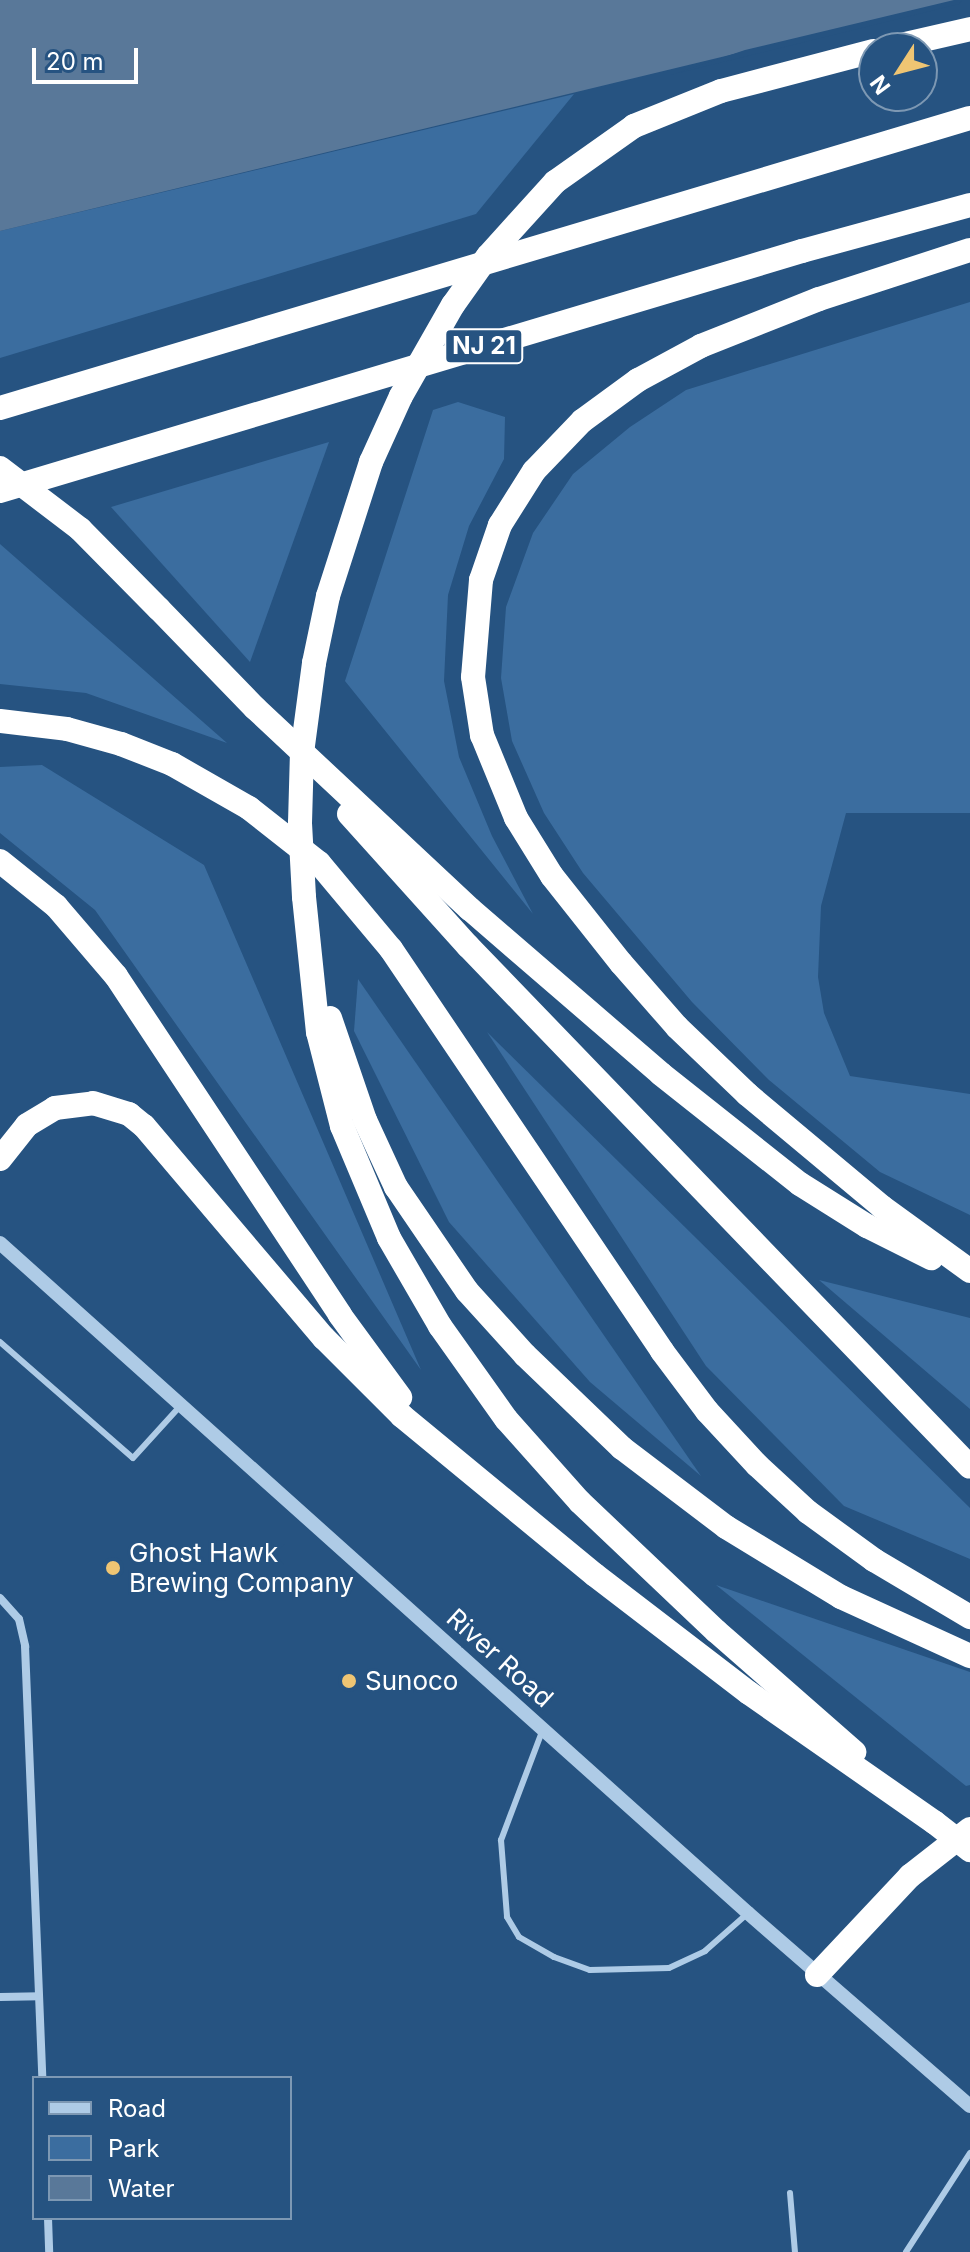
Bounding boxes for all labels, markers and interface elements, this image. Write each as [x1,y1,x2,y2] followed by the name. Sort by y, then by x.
[36,32,142,82] scale bar
[858,32,938,112] north arrow
[46,47,104,76] text: 20 m
[865,71,896,99] text: N
[444,326,524,366] road number: NJ 21
[129,1537,354,1598] place label: Ghost Hawk Brewing Company
[104,1559,122,1577] marker: Ghost Hawk Brewing Company
[440,1602,560,1714] street label: River Road
[365,1665,458,1697] place label: Sunoco
[340,1672,358,1690] marker: Sunoco
[32,2076,292,2220] legend
[108,2094,166,2123] text: Road
[108,2134,159,2163] text: Park
[108,2174,175,2203] text: Water

